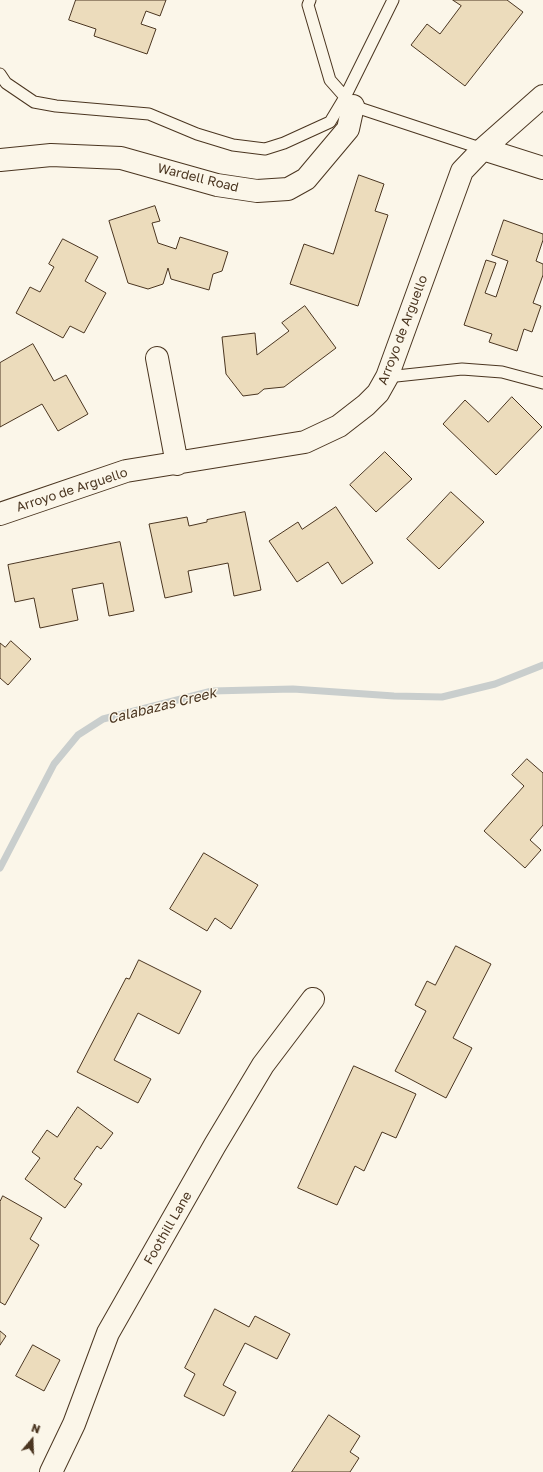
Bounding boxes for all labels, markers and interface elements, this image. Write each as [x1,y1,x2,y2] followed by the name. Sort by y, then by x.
[156,160,240,196] street label: Wardell Road
[375,273,431,387] street label: Arroyo de Arguello
[14,465,130,515] street label: Arroyo de Arguello
[106,684,218,728] water label: Calabazas Creek
[141,1189,195,1267] street label: Foothill Lane
[12,1420,52,1460] north arrow
[30,1421,42,1436] text: N

